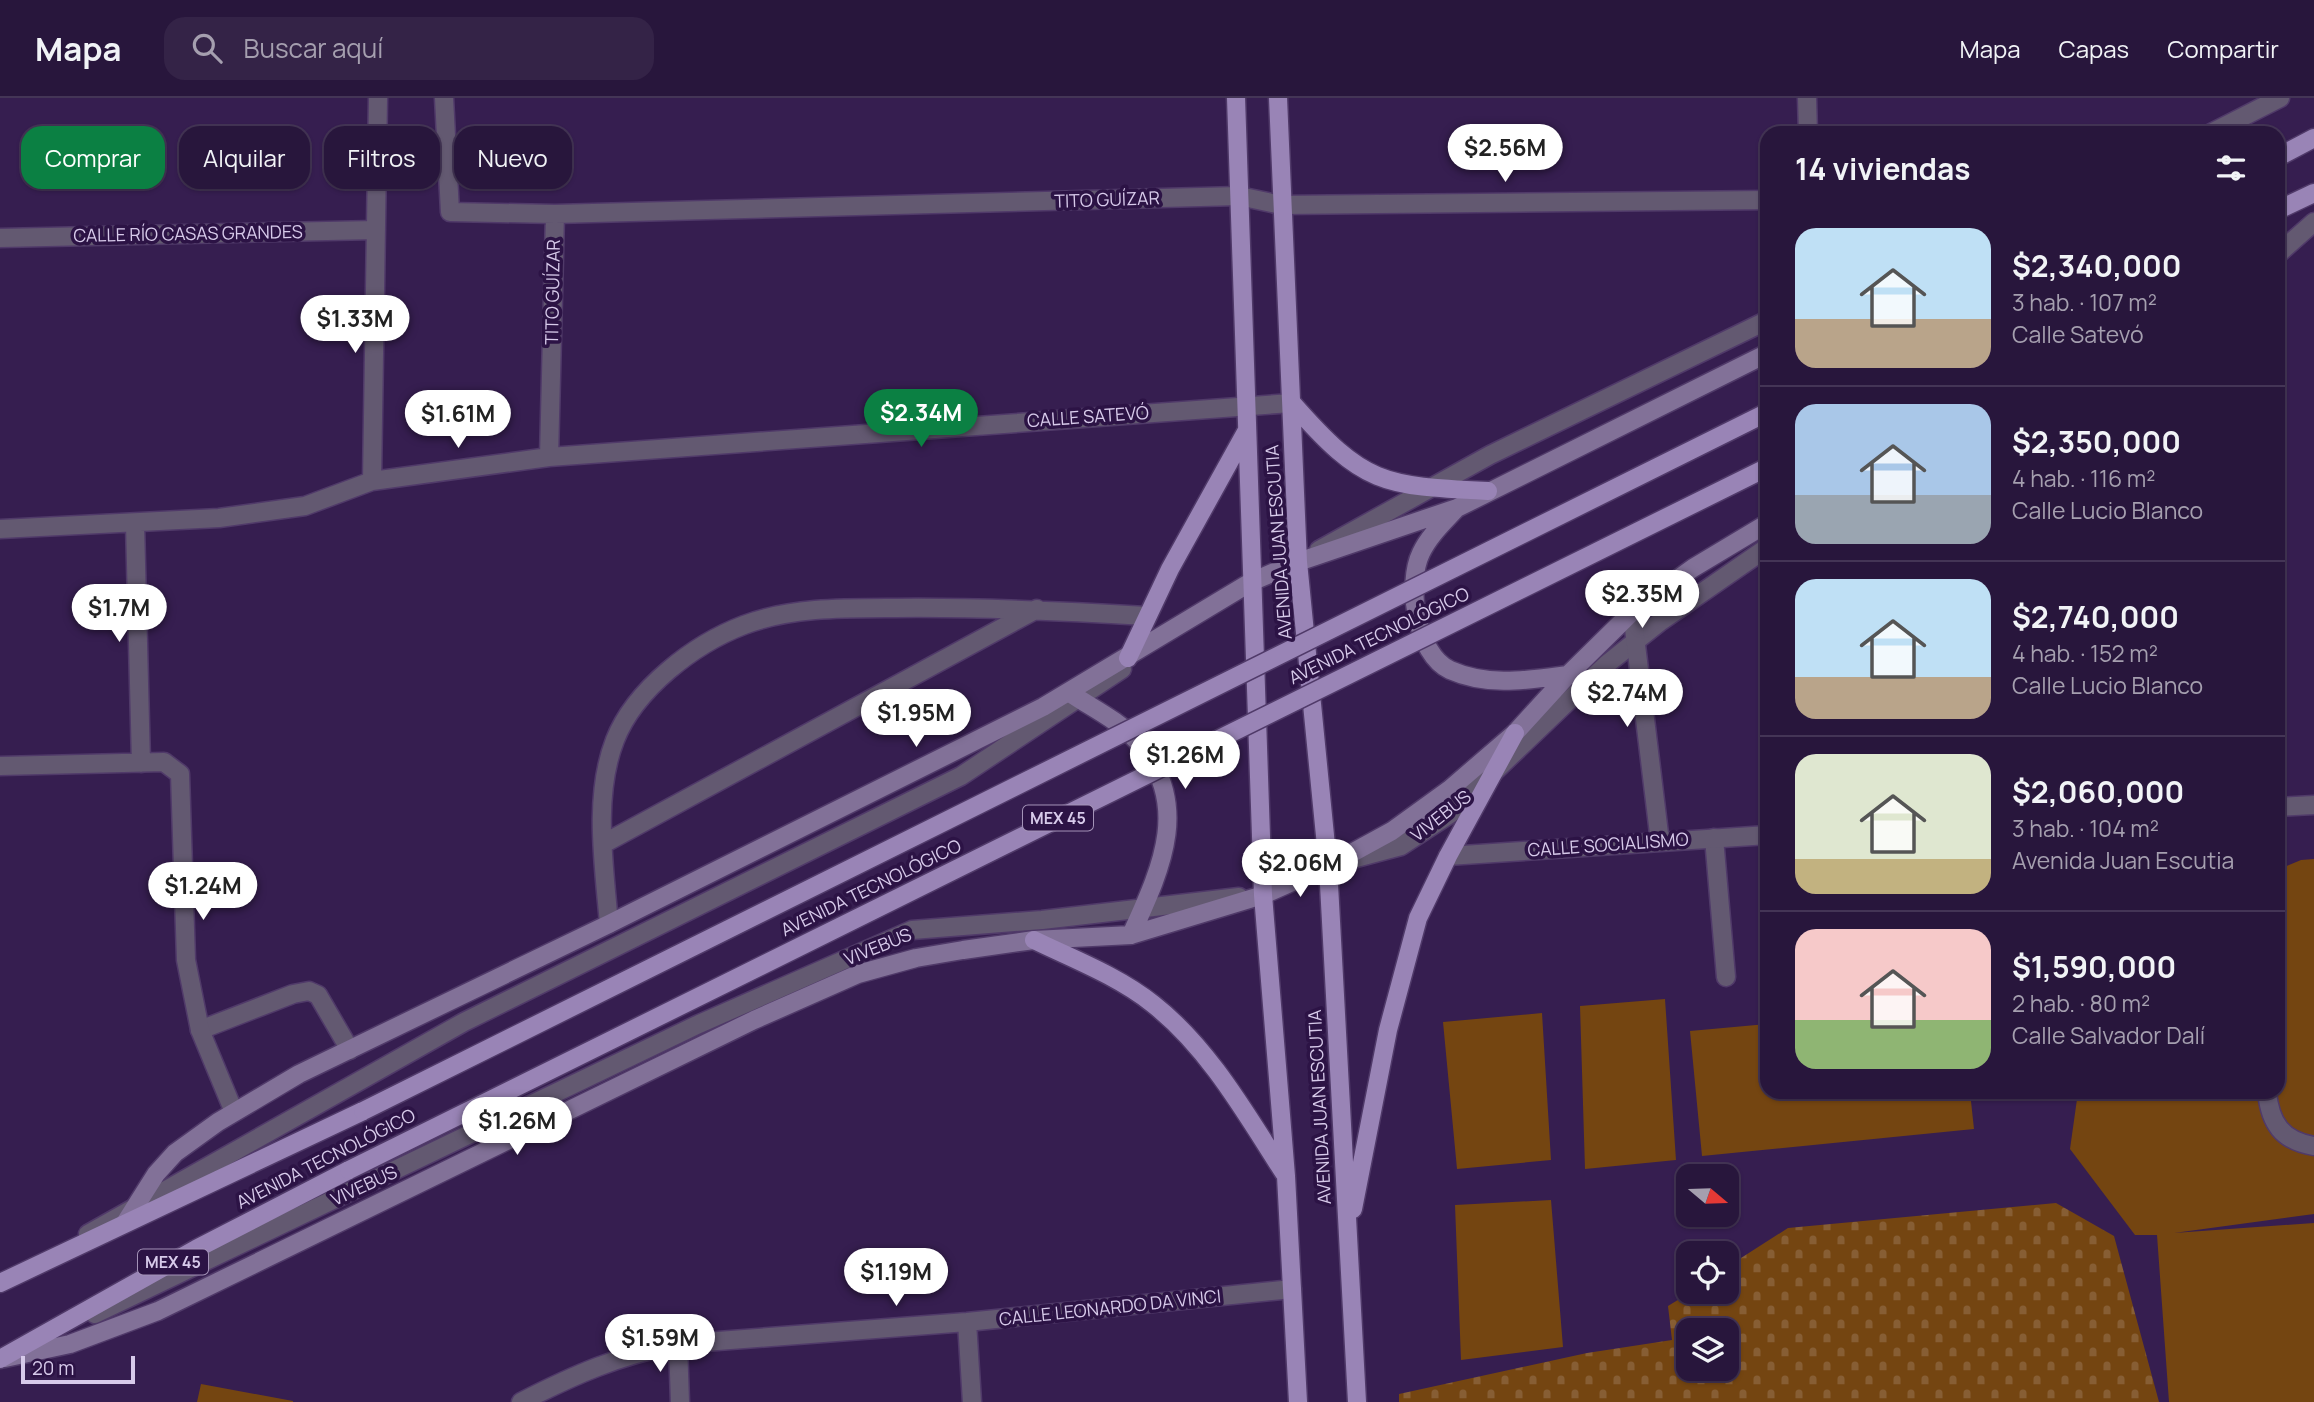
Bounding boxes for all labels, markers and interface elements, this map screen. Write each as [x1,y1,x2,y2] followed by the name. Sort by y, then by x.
[164,17,654,80] search box
[35,26,122,71] text: Mapa
[188,29,226,67] icon: search
[244,30,383,66] text: Buscar aquí
[1960,32,2021,65] text: Mapa
[2059,32,2129,65] text: Capas
[2167,32,2279,65] text: Compartir
[1448,125,1562,184] pin: $2.56M
[21,126,165,189] chip: Comprar
[179,126,310,189] chip: Alquilar
[324,126,440,189] chip: Filtros
[454,126,572,189] chip: Nuevo
[1464,131,1546,163] text: $2.56M
[1795,148,1971,189] text: 14 viviendas
[2212,149,2250,187] icon: filters
[1054,185,1160,213] street label: TITO GUÍZAR
[73,219,303,247] street label: CALLE RÍO CASAS GRANDES
[539,239,565,345] street label: TITO GUÍZAR
[2012,245,2182,286] text: $2,340,000
[1851,256,1935,340] icon: home
[2012,286,2157,318] text: 3 hab. · 107 m²
[298,296,412,355] pin: $1.33M
[317,302,394,334] text: $1.33M
[2012,318,2144,350] text: Calle Satevó
[401,390,515,450] pin: $1.61M
[864,390,978,449] pin: $2.34M
[880,396,962,428] text: $2.34M
[421,397,495,429] text: $1.61M
[1026,400,1150,432] street label: CALLE SATEVÓ
[2012,421,2181,462] text: $2,350,000
[1851,432,1935,516] icon: home
[1259,443,1297,640] street label: AVENIDA JUAN ESCUTIA
[2012,462,2156,494] text: 4 hab. · 116 m²
[2012,494,2203,526] text: Calle Lucio Blanco
[1585,570,1699,630] pin: $2.35M
[1601,577,1683,609] text: $2.35M
[1284,581,1473,689] street label: AVENIDA TECNOLÓGICO
[70,584,168,644] pin: $1.7M
[88,591,150,623] text: $1.7M
[2012,596,2179,637] text: $2,740,000
[1851,607,1935,691] icon: home
[2012,637,2158,669] text: 4 hab. · 152 m²
[2012,669,2203,701] text: Calle Lucio Blanco
[1570,670,1684,729] pin: $2.74M
[1587,676,1667,708] text: $2.74M
[859,690,973,749] pin: $1.95M
[877,696,955,728] text: $1.95M
[1128,732,1242,791] pin: $1.26M
[1146,738,1224,770] text: $1.26M
[2012,771,2184,812] text: $2,060,000
[1851,782,1935,866] icon: home
[1405,784,1476,846] street label: VIVEBUS
[1023,806,1093,831] road number: MEX 45
[2012,812,2159,844] text: 3 hab. · 104 m²
[1527,826,1689,862] street label: CALLE SOCIALISMO
[776,833,965,941] street label: AVENIDA TECNOLÓGICO
[1243,840,1357,899] pin: $2.06M
[2012,844,2234,876] text: Avenida Juan Escutia
[1258,846,1342,878] text: $2.06M
[146,862,260,922] pin: $1.24M
[164,869,242,901] text: $1.24M
[840,922,915,970] street label: VIVEBUS
[2012,946,2176,987] text: $1,590,000
[1851,957,1935,1041] icon: home
[2012,987,2150,1019] text: 2 hab. · 80 m²
[1302,1008,1336,1205] street label: AVENIDA JUAN ESCUTIA
[2012,1019,2205,1051] text: Calle Salvador Dalí
[460,1098,574,1157] pin: $1.26M
[232,1102,419,1214] street label: AVENIDA TECNOLÓGICO
[478,1104,556,1136] text: $1.26M
[327,1159,401,1211] street label: VIVEBUS
[1676,1164,1740,1227] north arrow
[1676,1164,1739,1381] map controls
[1676,1241,1739,1304] button: locate
[839,1248,953,1308] pin: $1.19M
[138,1250,208,1274] road number: MEX 45
[860,1255,932,1287] text: $1.19M
[998,1283,1222,1331] street label: CALLE LEONARDO DA VINCI
[603,1314,717,1374] pin: $1.59M
[1676,1318,1739,1381] button: layers
[621,1321,699,1353] text: $1.59M
[21,1353,135,1385] scale bar
[32,1355,74,1381] text: 20 m

